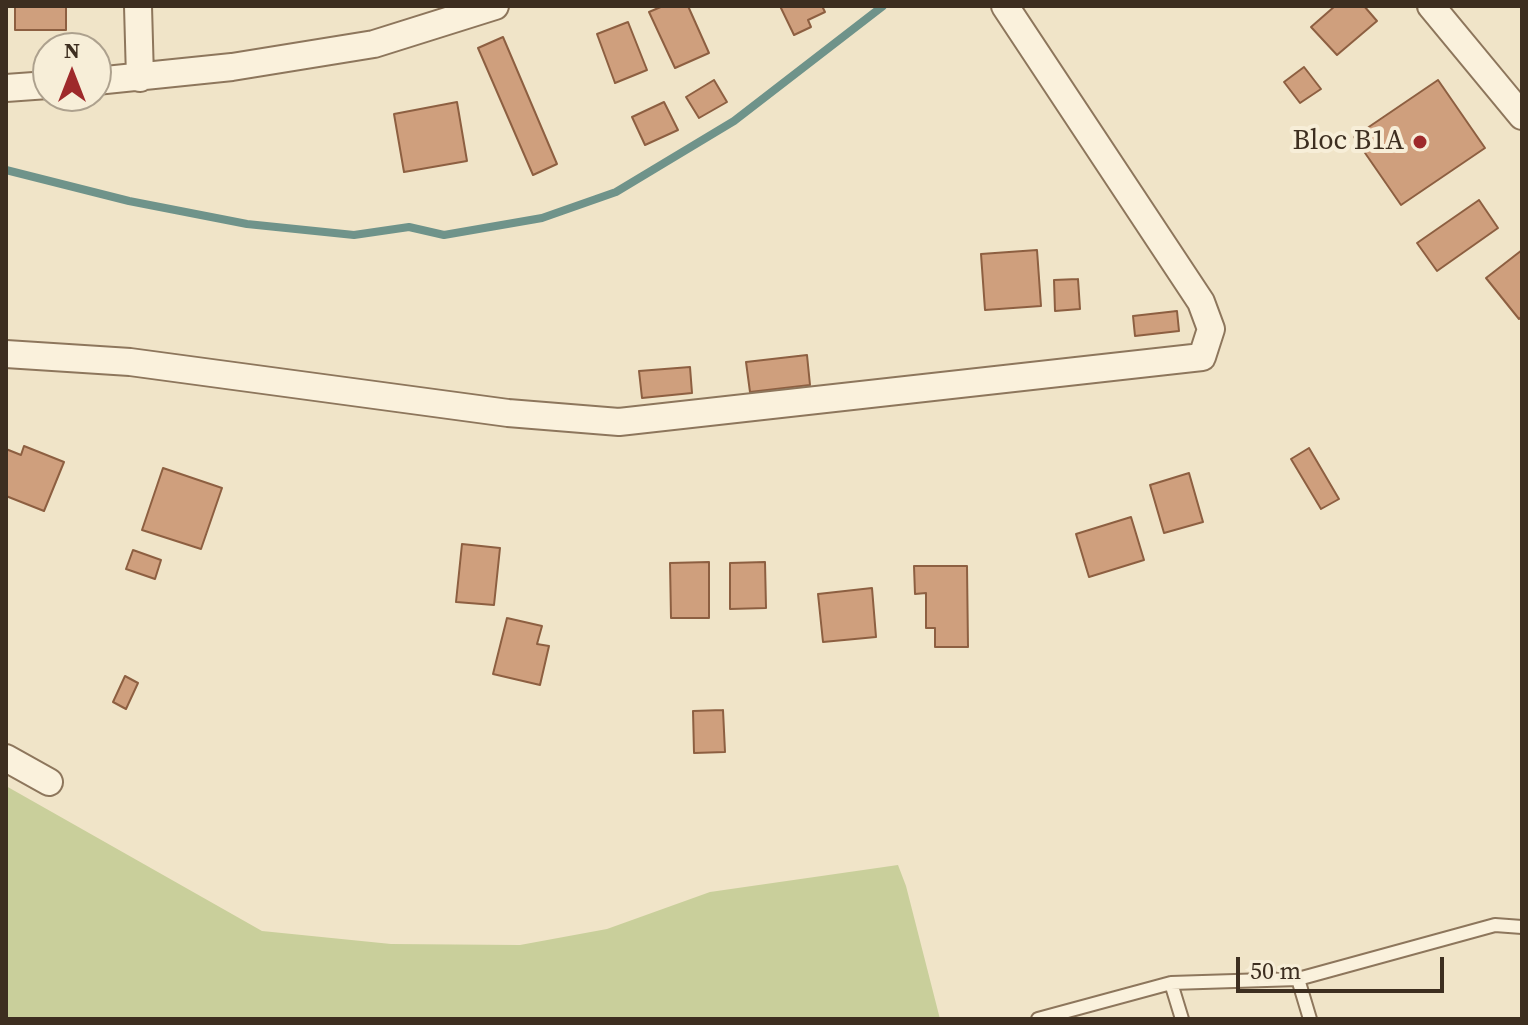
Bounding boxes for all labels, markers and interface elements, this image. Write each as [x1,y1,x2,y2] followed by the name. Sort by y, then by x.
[32,32,112,112] north arrow
[64,35,80,65] text: N
[1293,125,1404,159] place label: Bloc B1A
[1411,133,1429,151] marker: Bloc B1A
[1240,941,1448,991] scale bar
[1250,954,1301,987] text: 50 m

